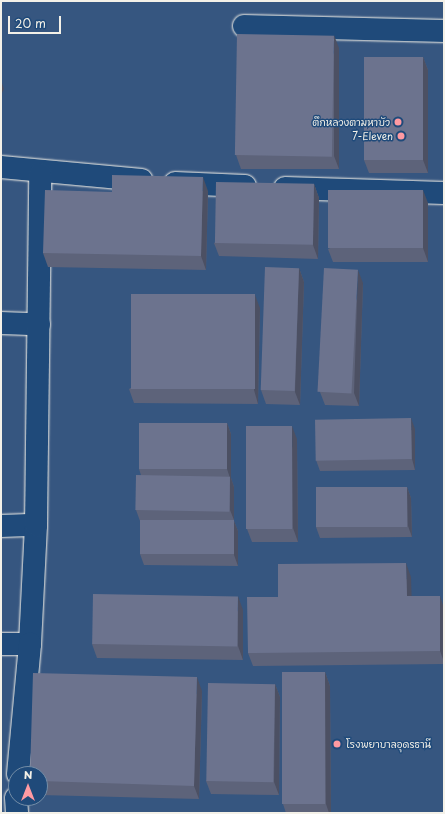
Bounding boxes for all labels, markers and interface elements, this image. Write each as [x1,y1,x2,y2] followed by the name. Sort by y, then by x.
[10,8,63,34] scale bar
[15,14,46,32] text: 20 m
[312,116,390,128] place label: ตึกหลวงตามหาบัว
[393,117,403,127] marker: ตึกหลวงตามหาบัว
[352,130,393,142] place label: 7-Eleven
[396,131,406,141] marker: 7-Eleven
[331,738,343,750] marker: โรงพยาบาลอุดรธานี
[346,738,431,750] place label: โรงพยาบาลอุดรธานี
[8,766,48,806] north arrow
[24,766,32,783] text: N

